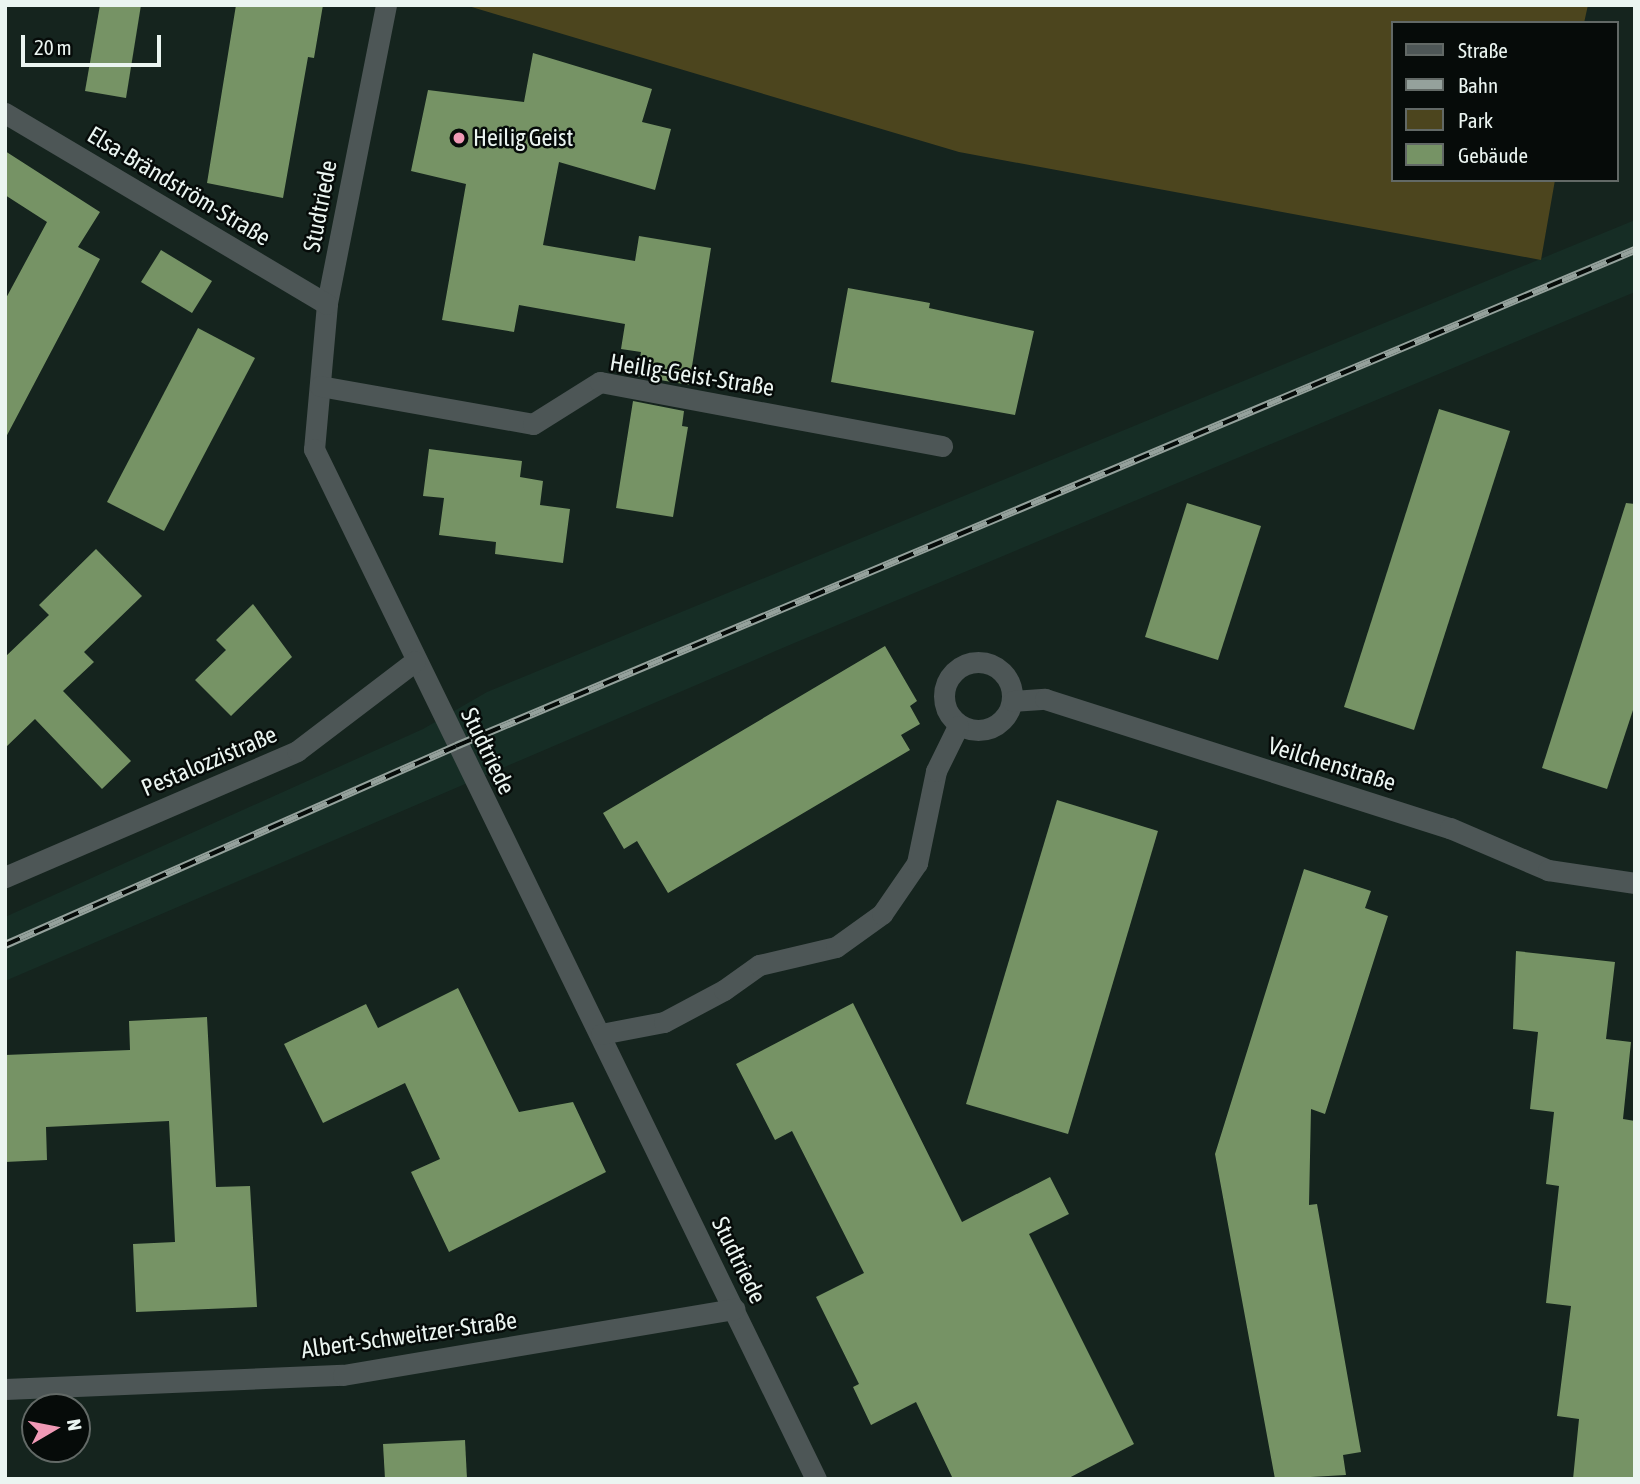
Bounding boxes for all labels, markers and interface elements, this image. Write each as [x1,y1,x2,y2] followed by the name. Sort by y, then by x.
[24,21,164,65] scale bar
[1392,21,1619,182] legend
[34,35,72,59] text: 20 m
[1458,38,1508,62] text: Straße
[1458,73,1498,97] text: Bahn
[1458,108,1493,132] text: Park
[82,120,276,252] street label: Elsa-Brändström-Straße
[473,124,573,152] place label: Heilig Geist
[451,130,467,146] marker: Heilig Geist
[1458,143,1528,167] text: Gebäude
[297,158,343,254] street label: Studtriede
[608,348,776,402] street label: Heilig-Geist-Straße
[455,703,521,799] street label: Studtriede
[137,720,281,802] street label: Pestalozzistraße
[1265,731,1399,797] street label: Veilchenstraße
[706,1212,772,1308] street label: Studtriede
[299,1306,519,1364] street label: Albert-Schweitzer-Straße
[21,1393,91,1463] north arrow
[63,1417,87,1432] text: N

